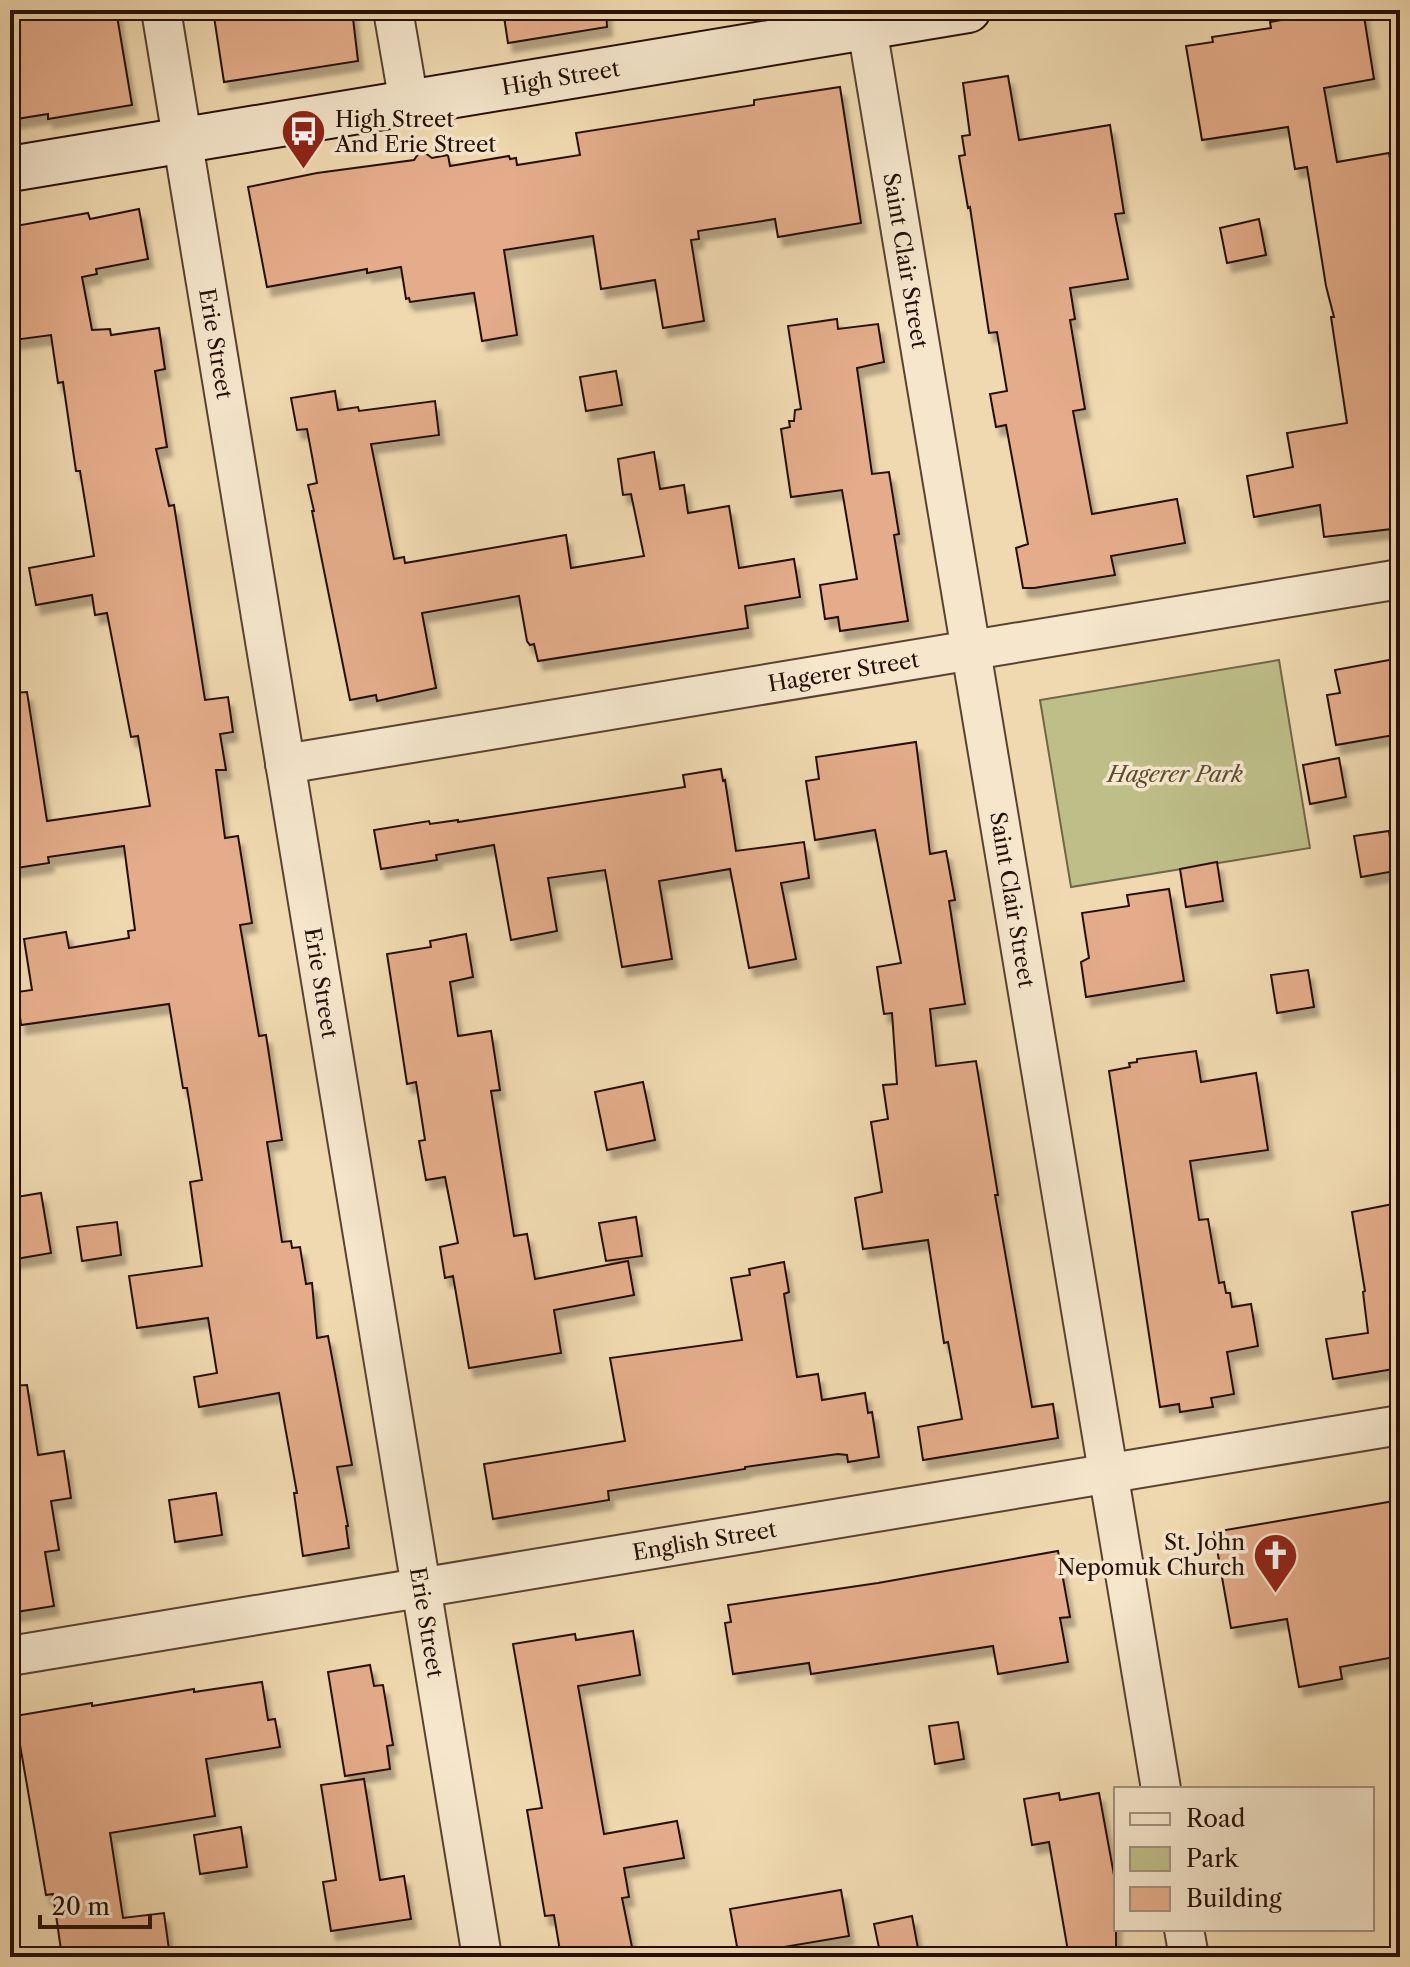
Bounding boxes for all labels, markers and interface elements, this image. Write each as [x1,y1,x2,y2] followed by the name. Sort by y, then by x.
[499,55,622,101] street label: High Street
[334,106,496,158] place label: High Street And Erie Street
[280,108,328,171] bus stop icon: High Street And Erie Street
[878,171,934,351] street label: Saint Clair Street
[194,286,238,401] street label: Erie Street
[766,646,921,697] street label: Hagerer Street
[1105,761,1243,788] park label: Hagerer Park
[985,810,1041,990] street label: Saint Clair Street
[299,926,344,1040] street label: Erie Street
[631,1515,779,1566] street label: English Street
[1057,1529,1245,1581] place label: St. John Nepomuk Church
[1252,1531,1300,1594] church icon: St. John Nepomuk Church
[404,1565,449,1680] street label: Erie Street
[1114,1787,1374,1931] legend
[1186,1804,1246,1833] text: Road
[1186,1844,1239,1873] text: Park
[40,1879,150,1929] scale bar
[1186,1884,1282,1913] text: Building
[52,1892,110,1921] text: 20 m

